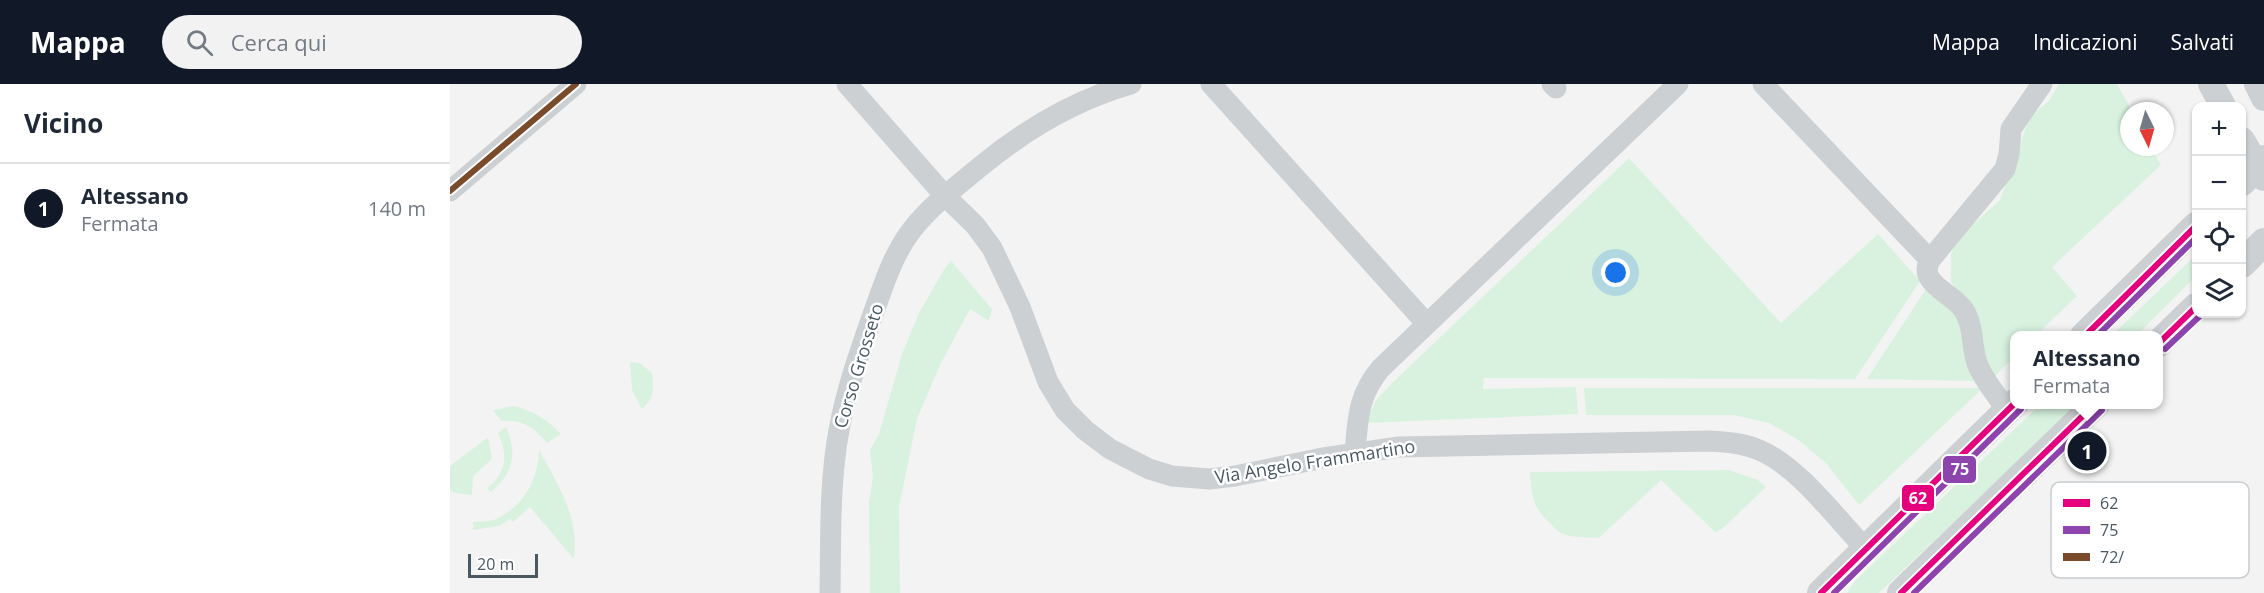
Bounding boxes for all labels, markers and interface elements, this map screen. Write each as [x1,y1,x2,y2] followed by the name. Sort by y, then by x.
[162,15,582,69] search box
[30,23,126,61] text: Mappa
[183,26,216,59] icon: search
[231,27,327,57] text: Cerca qui
[1932,28,2000,56] text: Mappa
[2033,28,2138,56] text: Indicazioni
[2171,28,2234,56] text: Salvati
[2120,102,2174,156] north arrow
[2192,102,2246,318] map controls
[2192,102,2246,156] button: +
[24,105,103,141] text: Vicino
[2192,156,2246,210] button: −
[81,180,189,210] text: Altessano
[38,195,49,222] text: 1
[368,195,426,222] text: 140 m
[81,210,159,237] text: Fermata
[2192,210,2246,264] button: locate
[1601,258,1630,287] your location
[2192,264,2246,318] button: layers
[828,300,888,431] street label: Corso Grosseto
[2010,331,2163,409] popup
[2033,342,2140,372] text: Altessano
[2033,372,2110,399] text: Fermata
[2068,428,2106,473] pin: 1
[1213,433,1417,489] street label: Via Angelo Frammartino
[1942,455,1977,484] line badge: 75
[1951,458,1969,480] text: 75
[2051,482,2249,578] legend
[1901,484,1935,512] line badge: 62
[1909,487,1927,509] text: 62
[2100,492,2118,514] text: 62
[2100,519,2118,541] text: 75
[2100,546,2124,568] text: 72/
[468,551,538,578] scale bar
[477,553,514,575] text: 20 m

